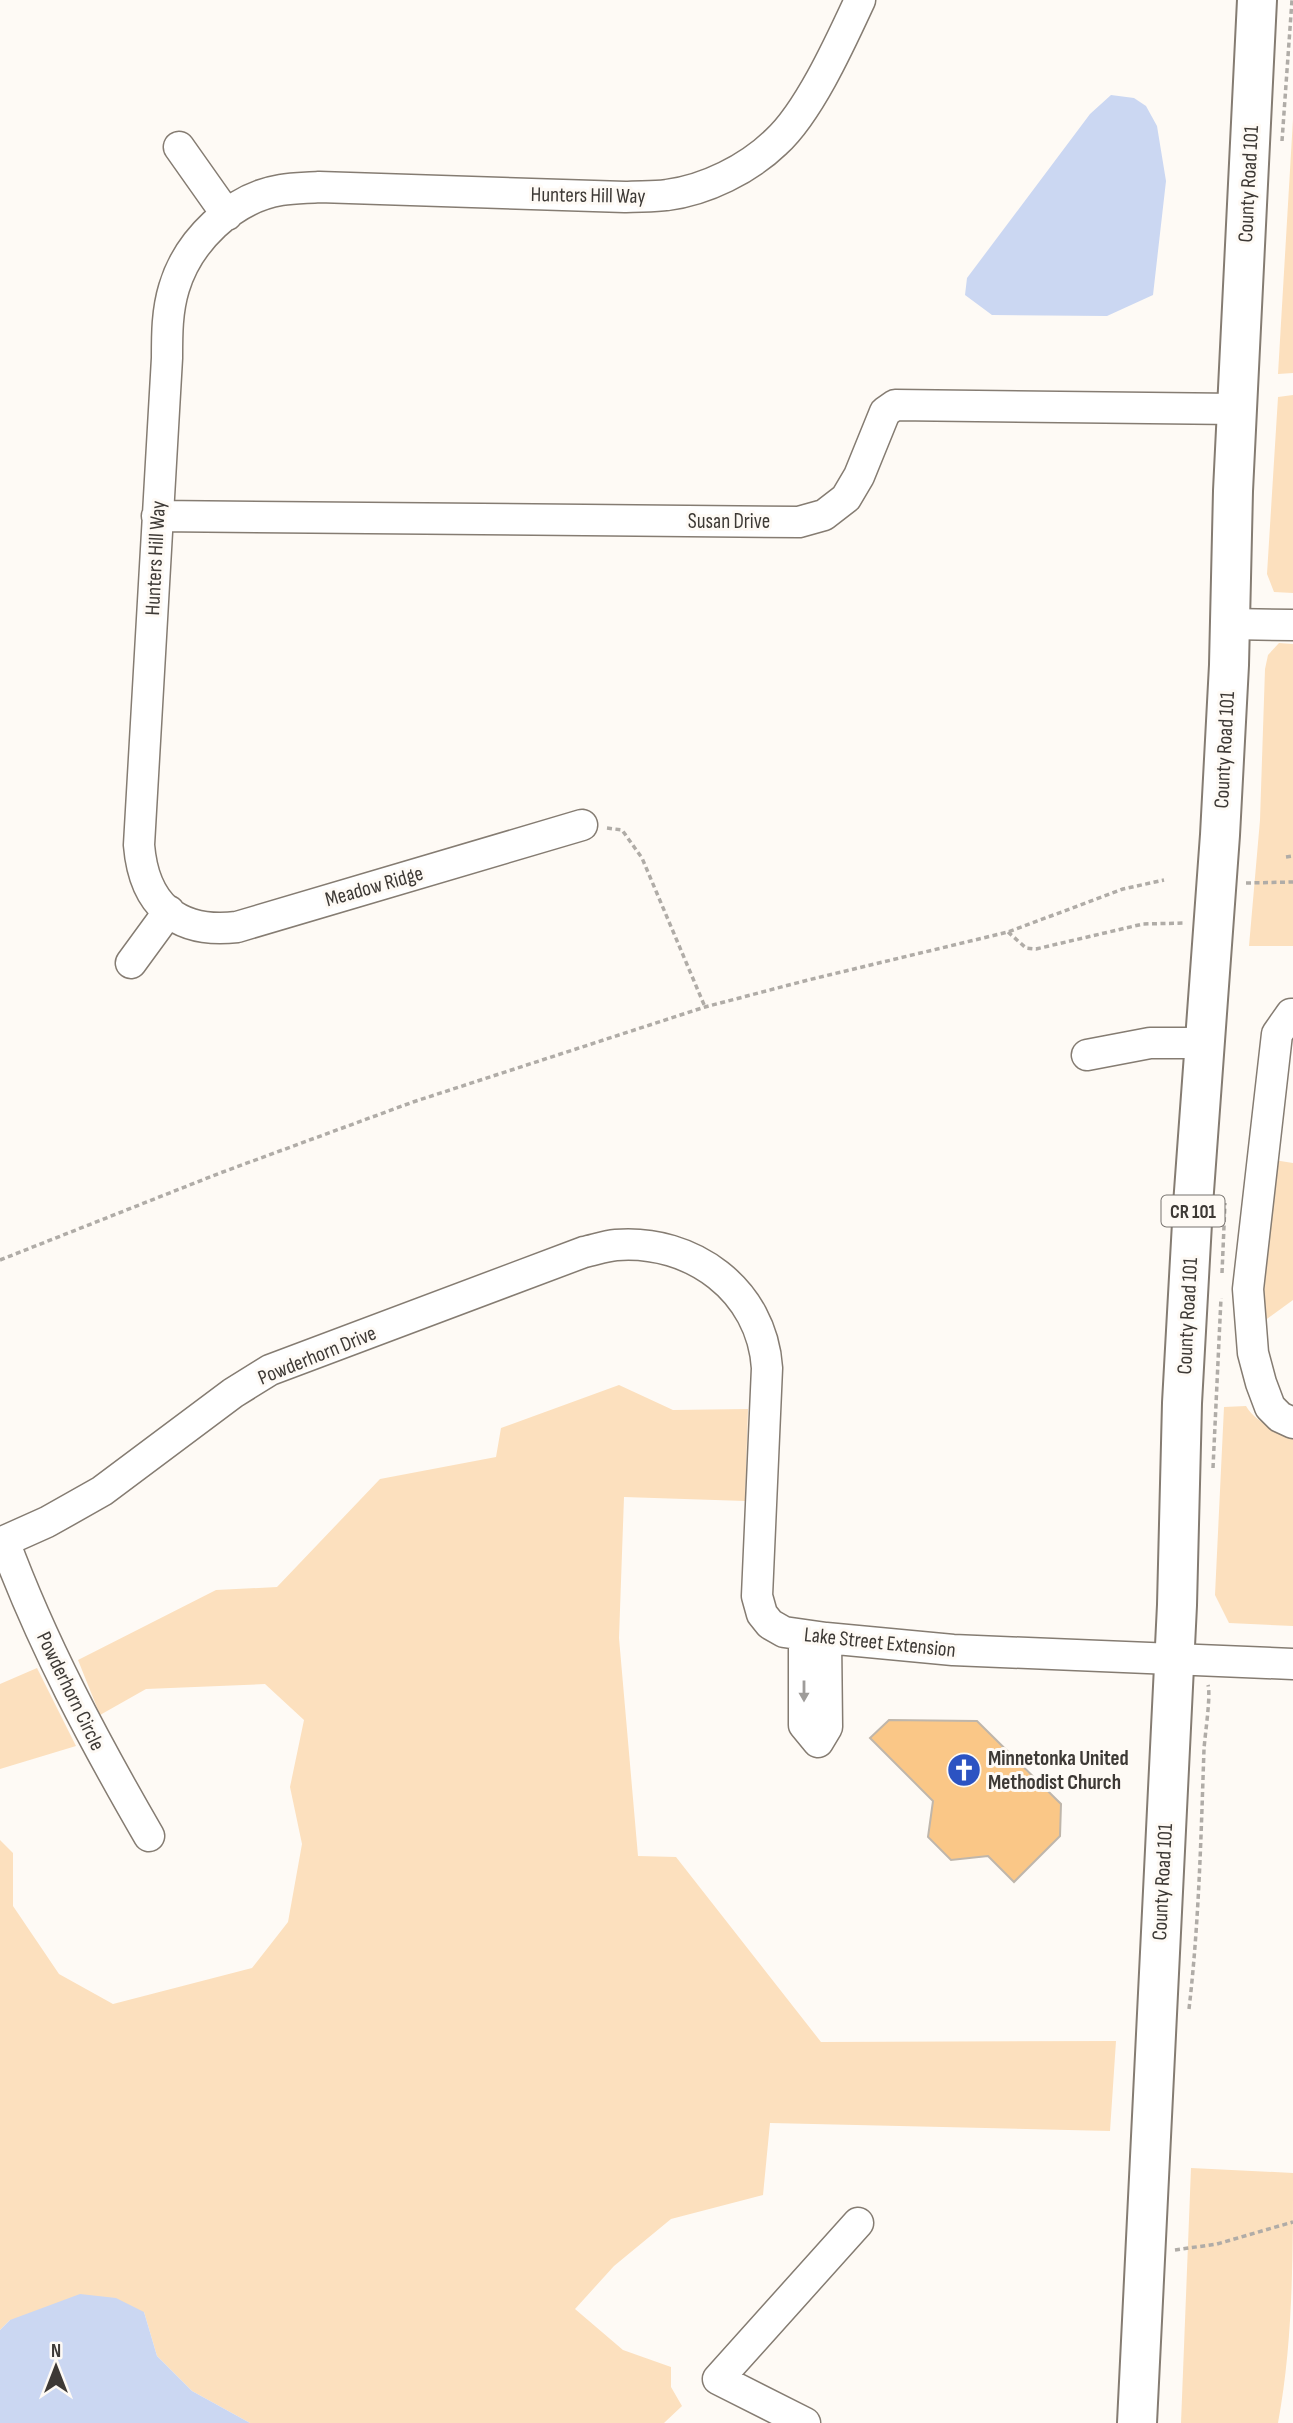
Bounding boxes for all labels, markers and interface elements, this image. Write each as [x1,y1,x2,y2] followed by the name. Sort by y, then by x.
[1233,124,1264,243] street label: County Road 101
[530,182,646,209] street label: Hunters Hill Way
[140,500,171,616] street label: Hunters Hill Way
[688,509,770,534] street label: Susan Drive
[1209,690,1240,809] street label: County Road 101
[322,861,426,912] street label: Meadow Ridge
[1162,1196,1224,1226] road number: CR 101
[1172,1256,1203,1375] street label: County Road 101
[254,1320,380,1390] street label: Powderhorn Drive
[803,1622,957,1663] street label: Lake Street Extension
[31,1628,110,1755] street label: Powderhorn Circle
[798,1680,810,1702] one-way arrow
[988,1746,1129,1795] place label: Minnetonka United Methodist Church
[945,1751,983,1789] church icon: Minnetonka United Methodist Church
[1147,1822,1178,1941] street label: County Road 101
[21,2332,91,2402] north arrow
[51,2340,61,2363] text: N

